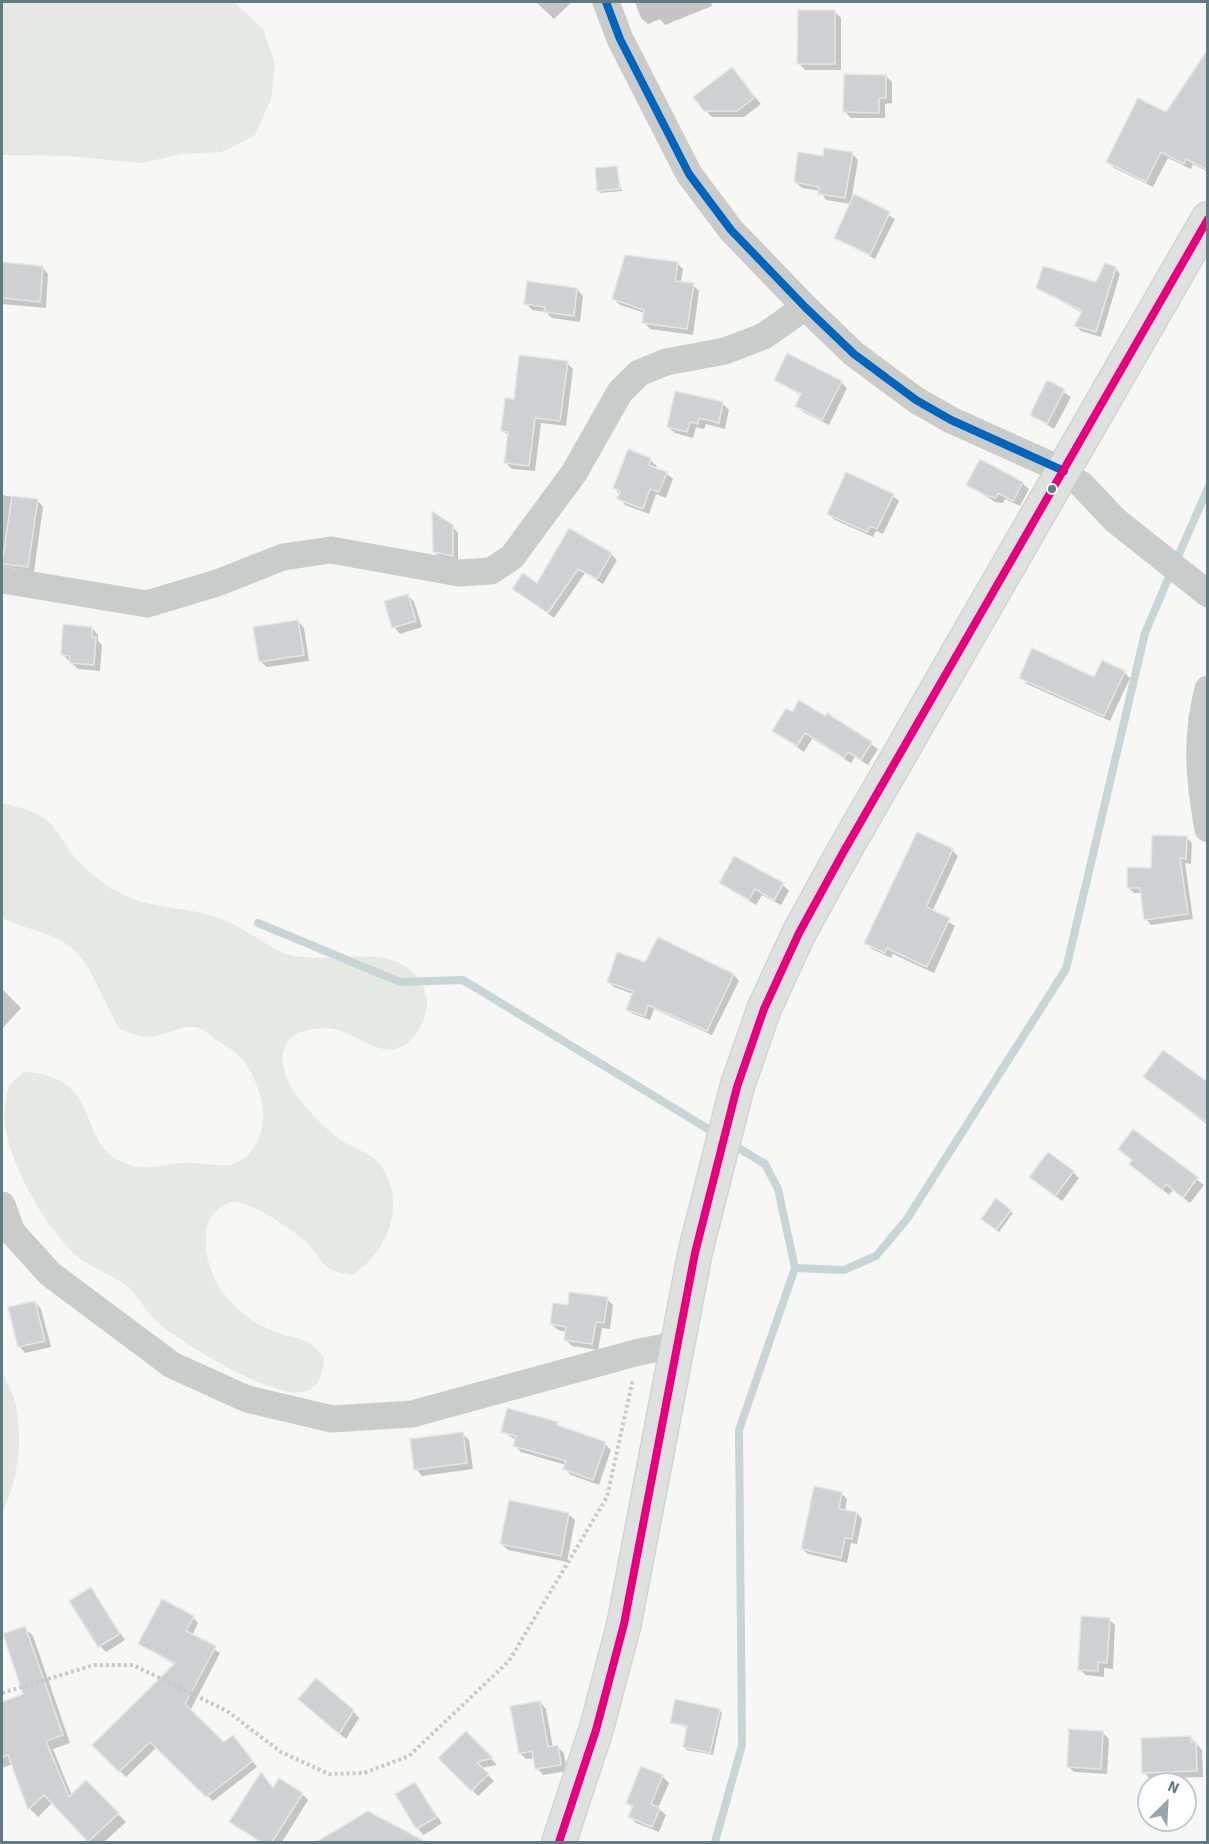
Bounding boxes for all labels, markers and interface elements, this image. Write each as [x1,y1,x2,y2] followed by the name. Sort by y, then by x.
[1046,483,1058,495] unlabelled marker
[1137,1772,1197,1832] north arrow
[1164,1775,1183,1800] text: N

